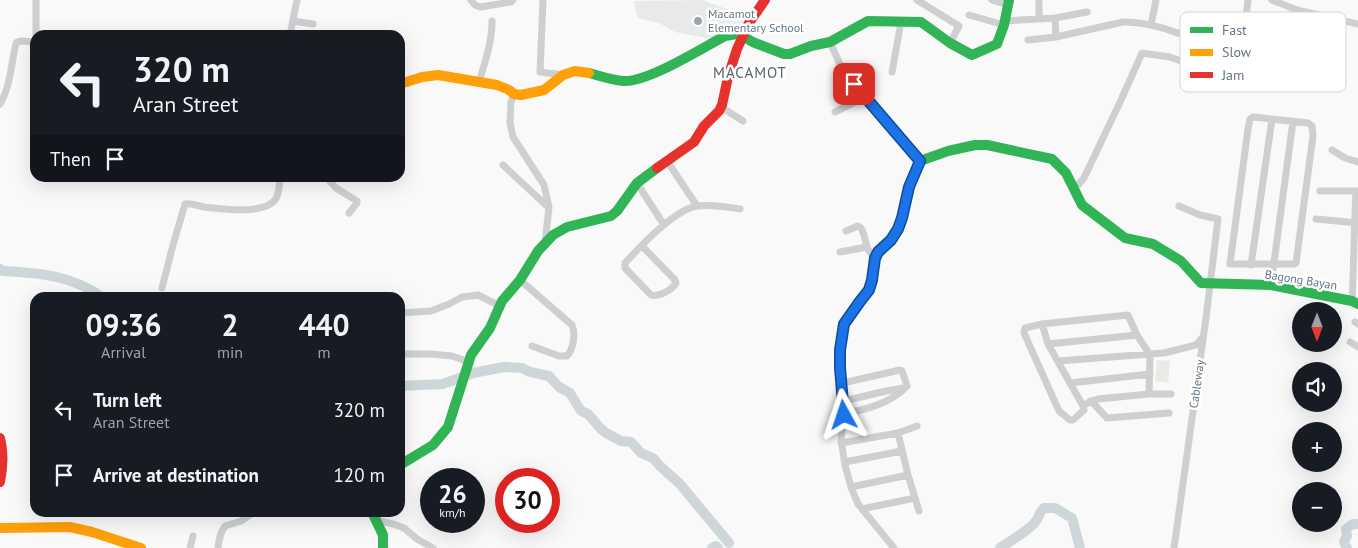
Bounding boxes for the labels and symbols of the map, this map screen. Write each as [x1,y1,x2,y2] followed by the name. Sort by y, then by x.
[708,6,804,35] place label: Macamot Elementary School
[1180,12,1346,92] legend
[692,15,704,27] marker: Macamot Elementary School
[1222,21,1247,39] text: Fast
[1222,43,1252,61] text: Slow
[713,63,787,82] district label: MACAMOT
[833,63,875,105] pin
[1221,66,1244,84] text: Jam
[1264,266,1338,293] street label: Bagong Bayan
[1292,302,1342,352] north arrow
[1186,358,1207,409] street label: Cableway
[817,388,869,440] position arrow
[495,468,560,533] speed limit sign: 30

